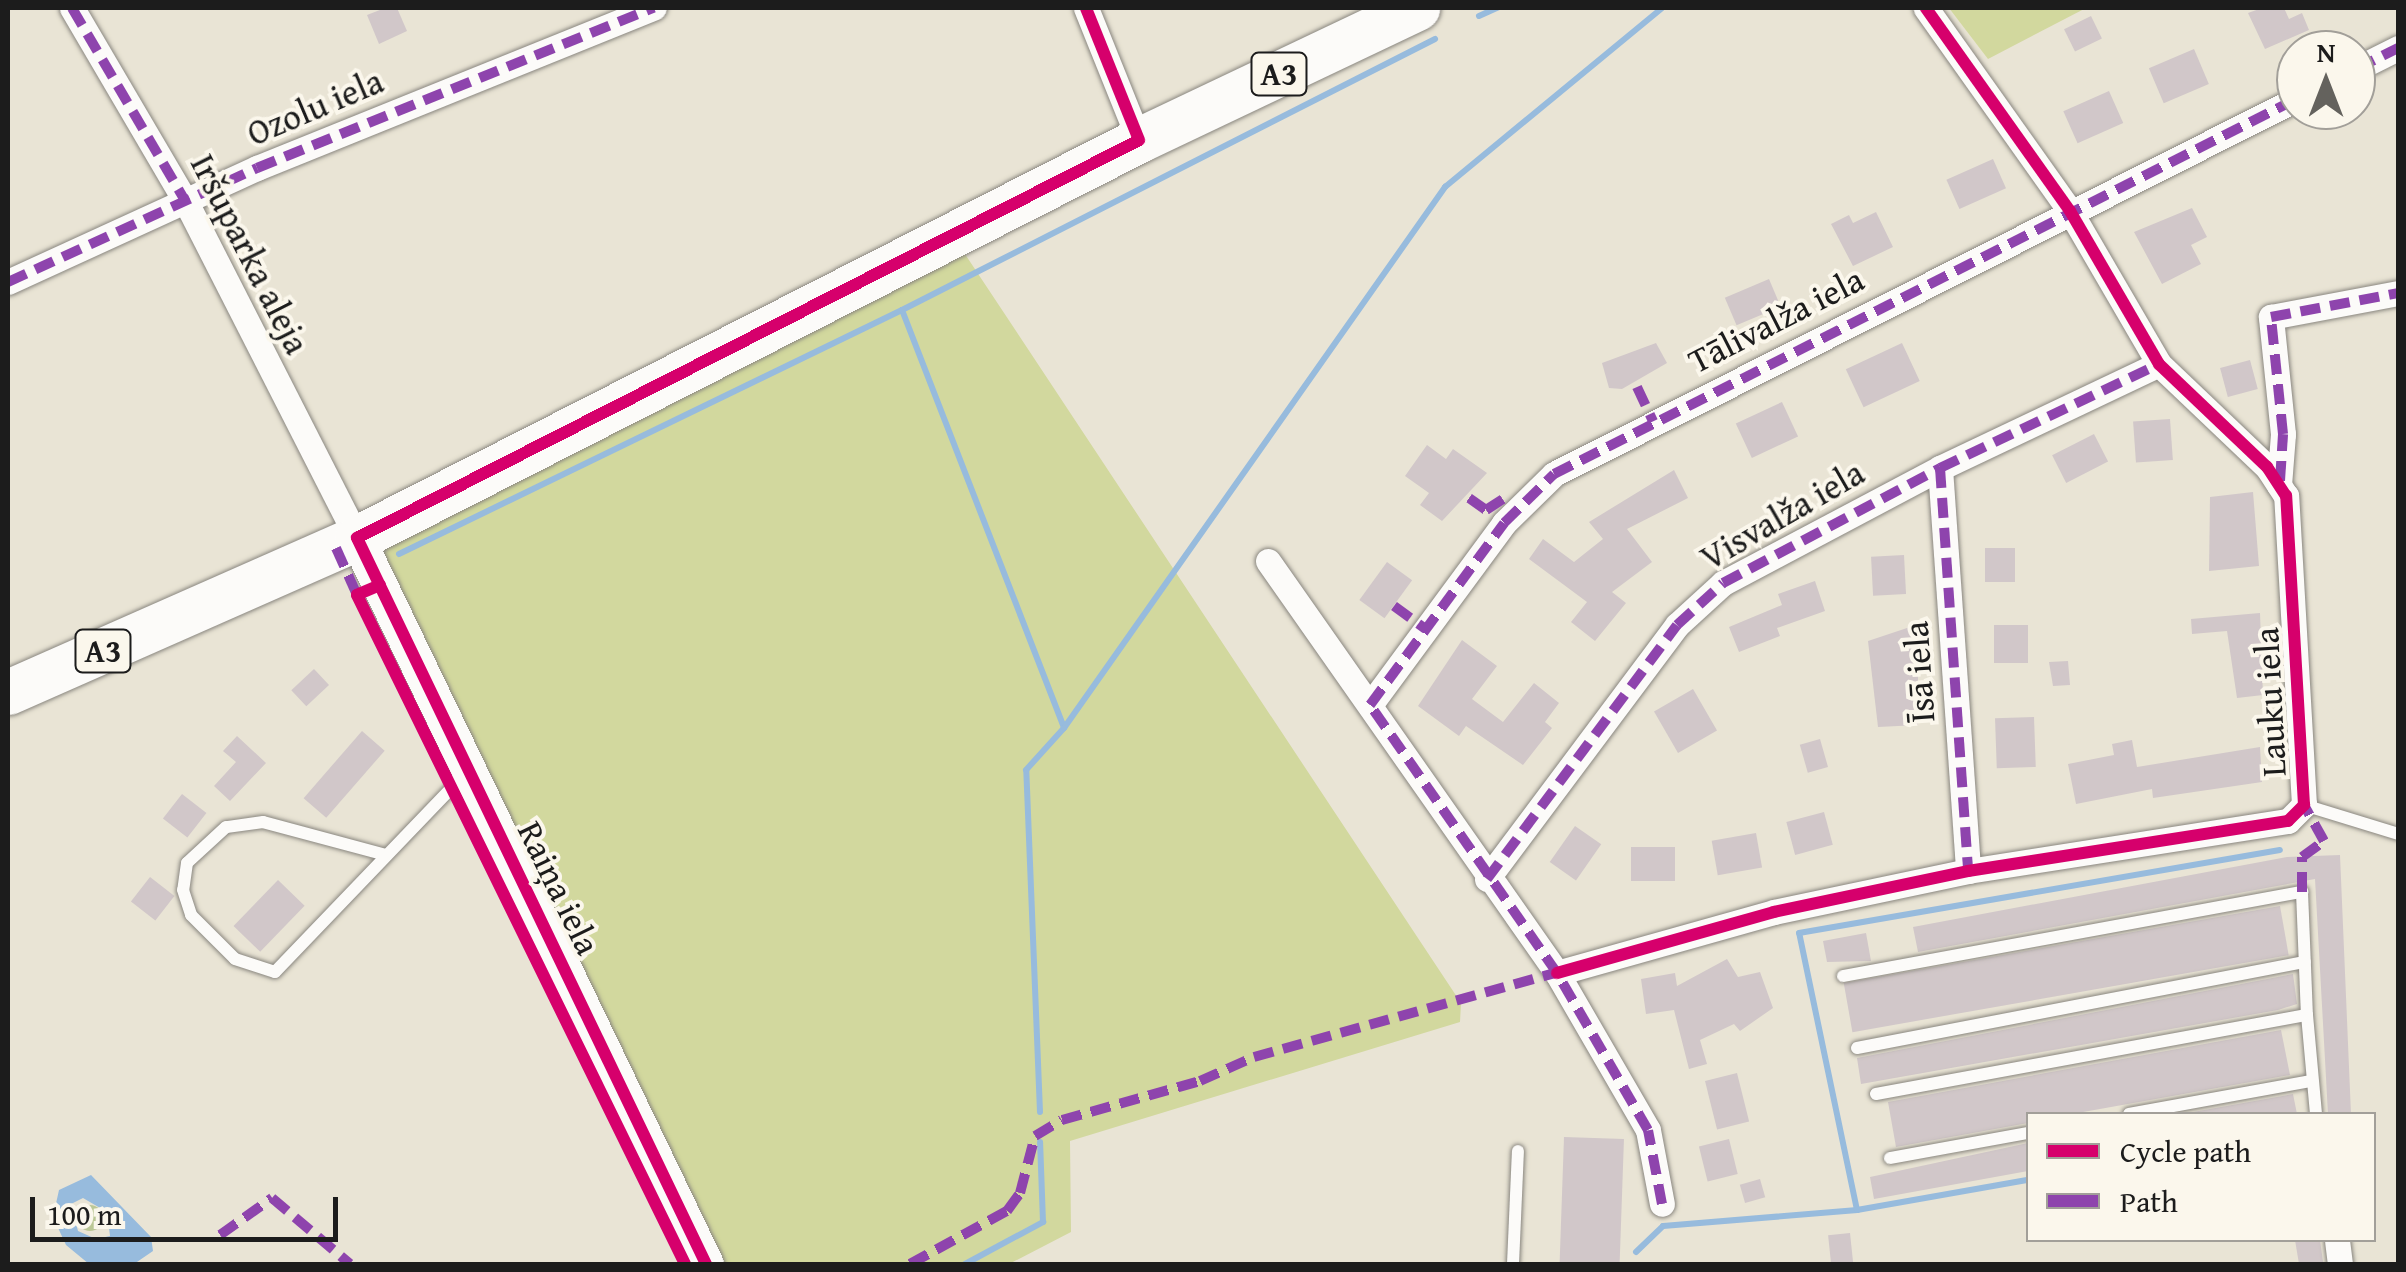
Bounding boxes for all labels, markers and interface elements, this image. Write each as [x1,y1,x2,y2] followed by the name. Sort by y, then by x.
[2276,30,2376,130] north arrow
[2317,31,2335,72] text: N
[1249,47,1309,101] road number: A3
[241,60,389,154] street label: Ozolu iela
[182,147,318,361] street label: Iršuparka aleja
[1681,258,1871,382] street label: Tālivalža iela
[1693,451,1871,579] street label: Visvalža iela
[1895,620,1943,724] street label: Īsā iela
[73,624,133,678] road number: A3
[2245,626,2295,778] street label: Lauku iela
[509,815,609,961] street label: Raiņa iela
[2026,1112,2376,1242] legend
[2120,1129,2251,1173] text: Cycle path
[35,1177,342,1239] scale bar
[2120,1179,2178,1223] text: Path
[47,1192,121,1236] text: 100 m

